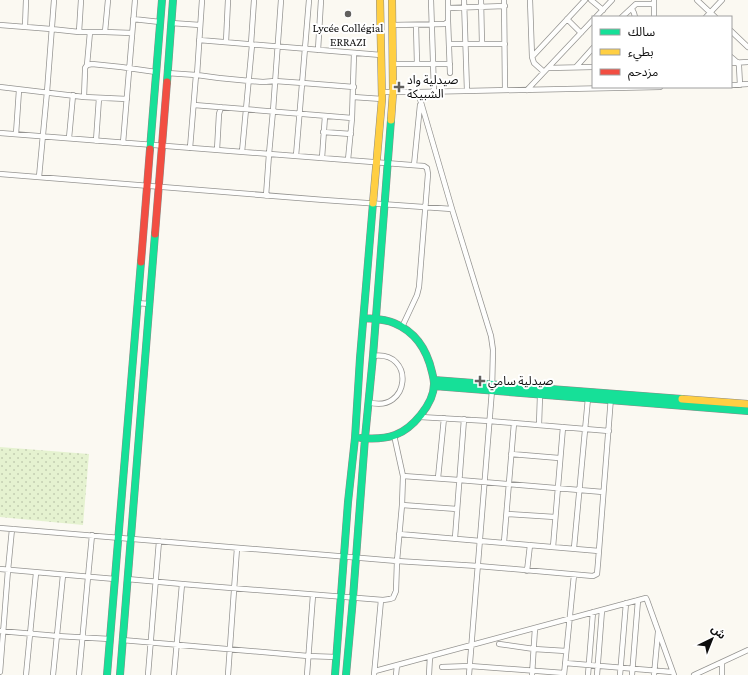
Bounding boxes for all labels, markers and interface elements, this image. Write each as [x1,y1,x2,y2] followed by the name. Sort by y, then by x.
[343,9,353,19] marker: Lycée Collégial ERRAZI
[592,16,732,88] legend
[312,21,384,49] place label: Lycée Collégial ERRAZI
[628,25,655,39] text: سالك
[628,45,654,62] text: بطيء
[628,65,658,81] text: مزدحم
[407,73,458,101] place label: صيدلية واد الشبيكة
[394,82,404,92] marker: صيدلية واد الشبيكة
[488,374,554,391] place label: صيدلية سامي
[475,376,485,386] marker: صيدلية سامي
[692,619,732,659] north arrow
[709,622,728,642] text: ش

